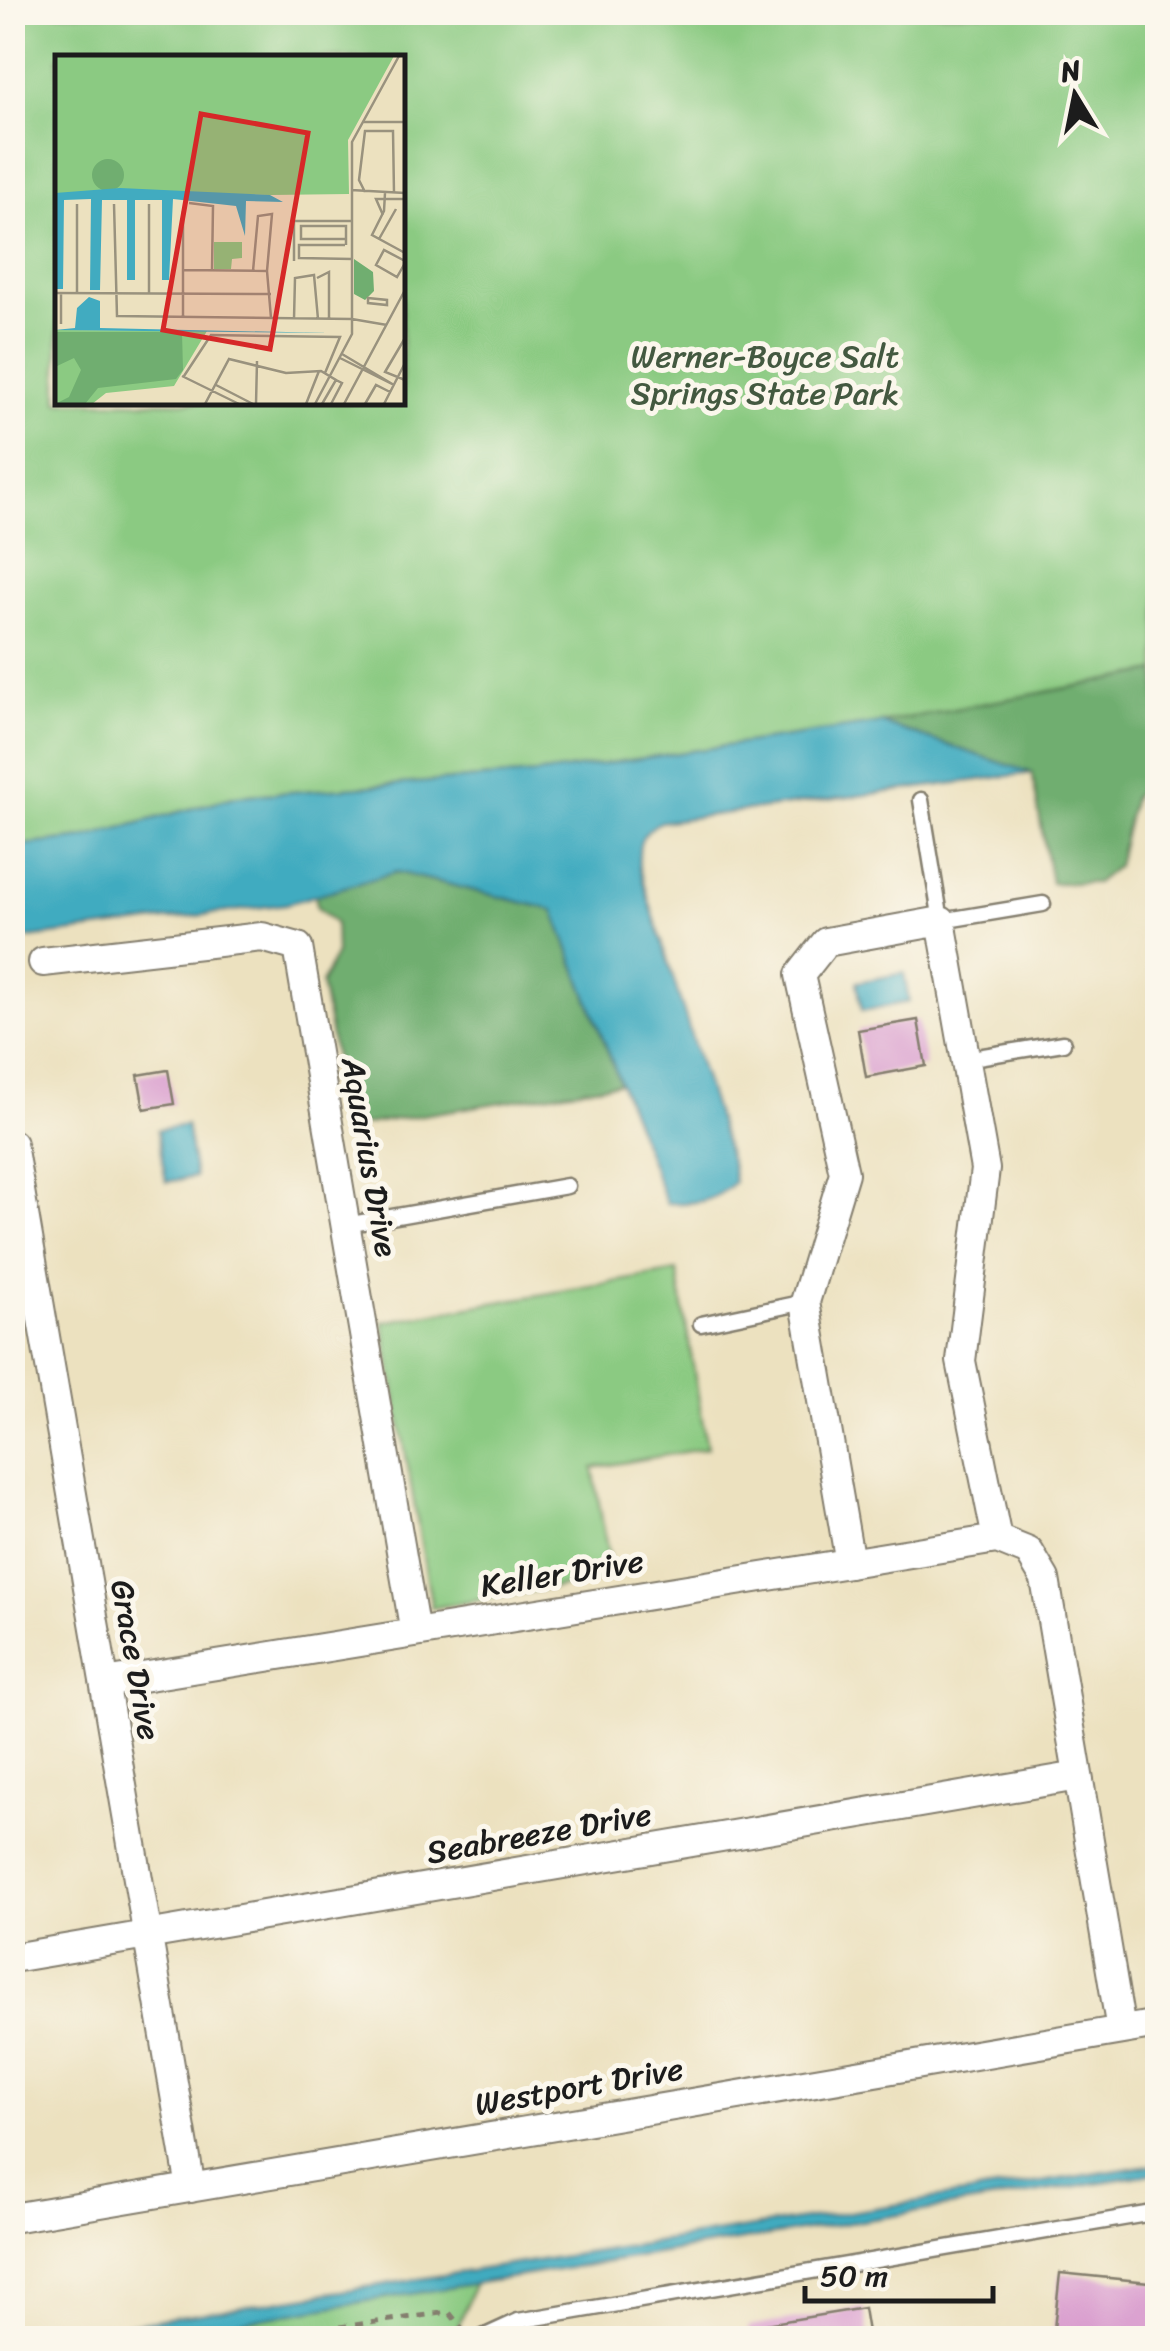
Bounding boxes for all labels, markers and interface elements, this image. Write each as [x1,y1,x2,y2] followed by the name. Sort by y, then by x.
[1025,45,1125,145] north arrow
[1056,45,1085,97] text: N
[55,55,405,405] inset map
[631,328,899,422] park label: Werner-Boyce Salt Springs State Park
[324,1052,415,1261] street label: Aquarius Drive
[476,1532,648,1615] street label: Keller Drive
[93,1575,178,1745] street label: Grace Drive
[422,1786,656,1881] street label: Seabreeze Drive
[470,2040,688,2133] street label: Westport Drive
[805,2241,992,2303] scale bar
[820,2249,888,2303] text: 50 m

